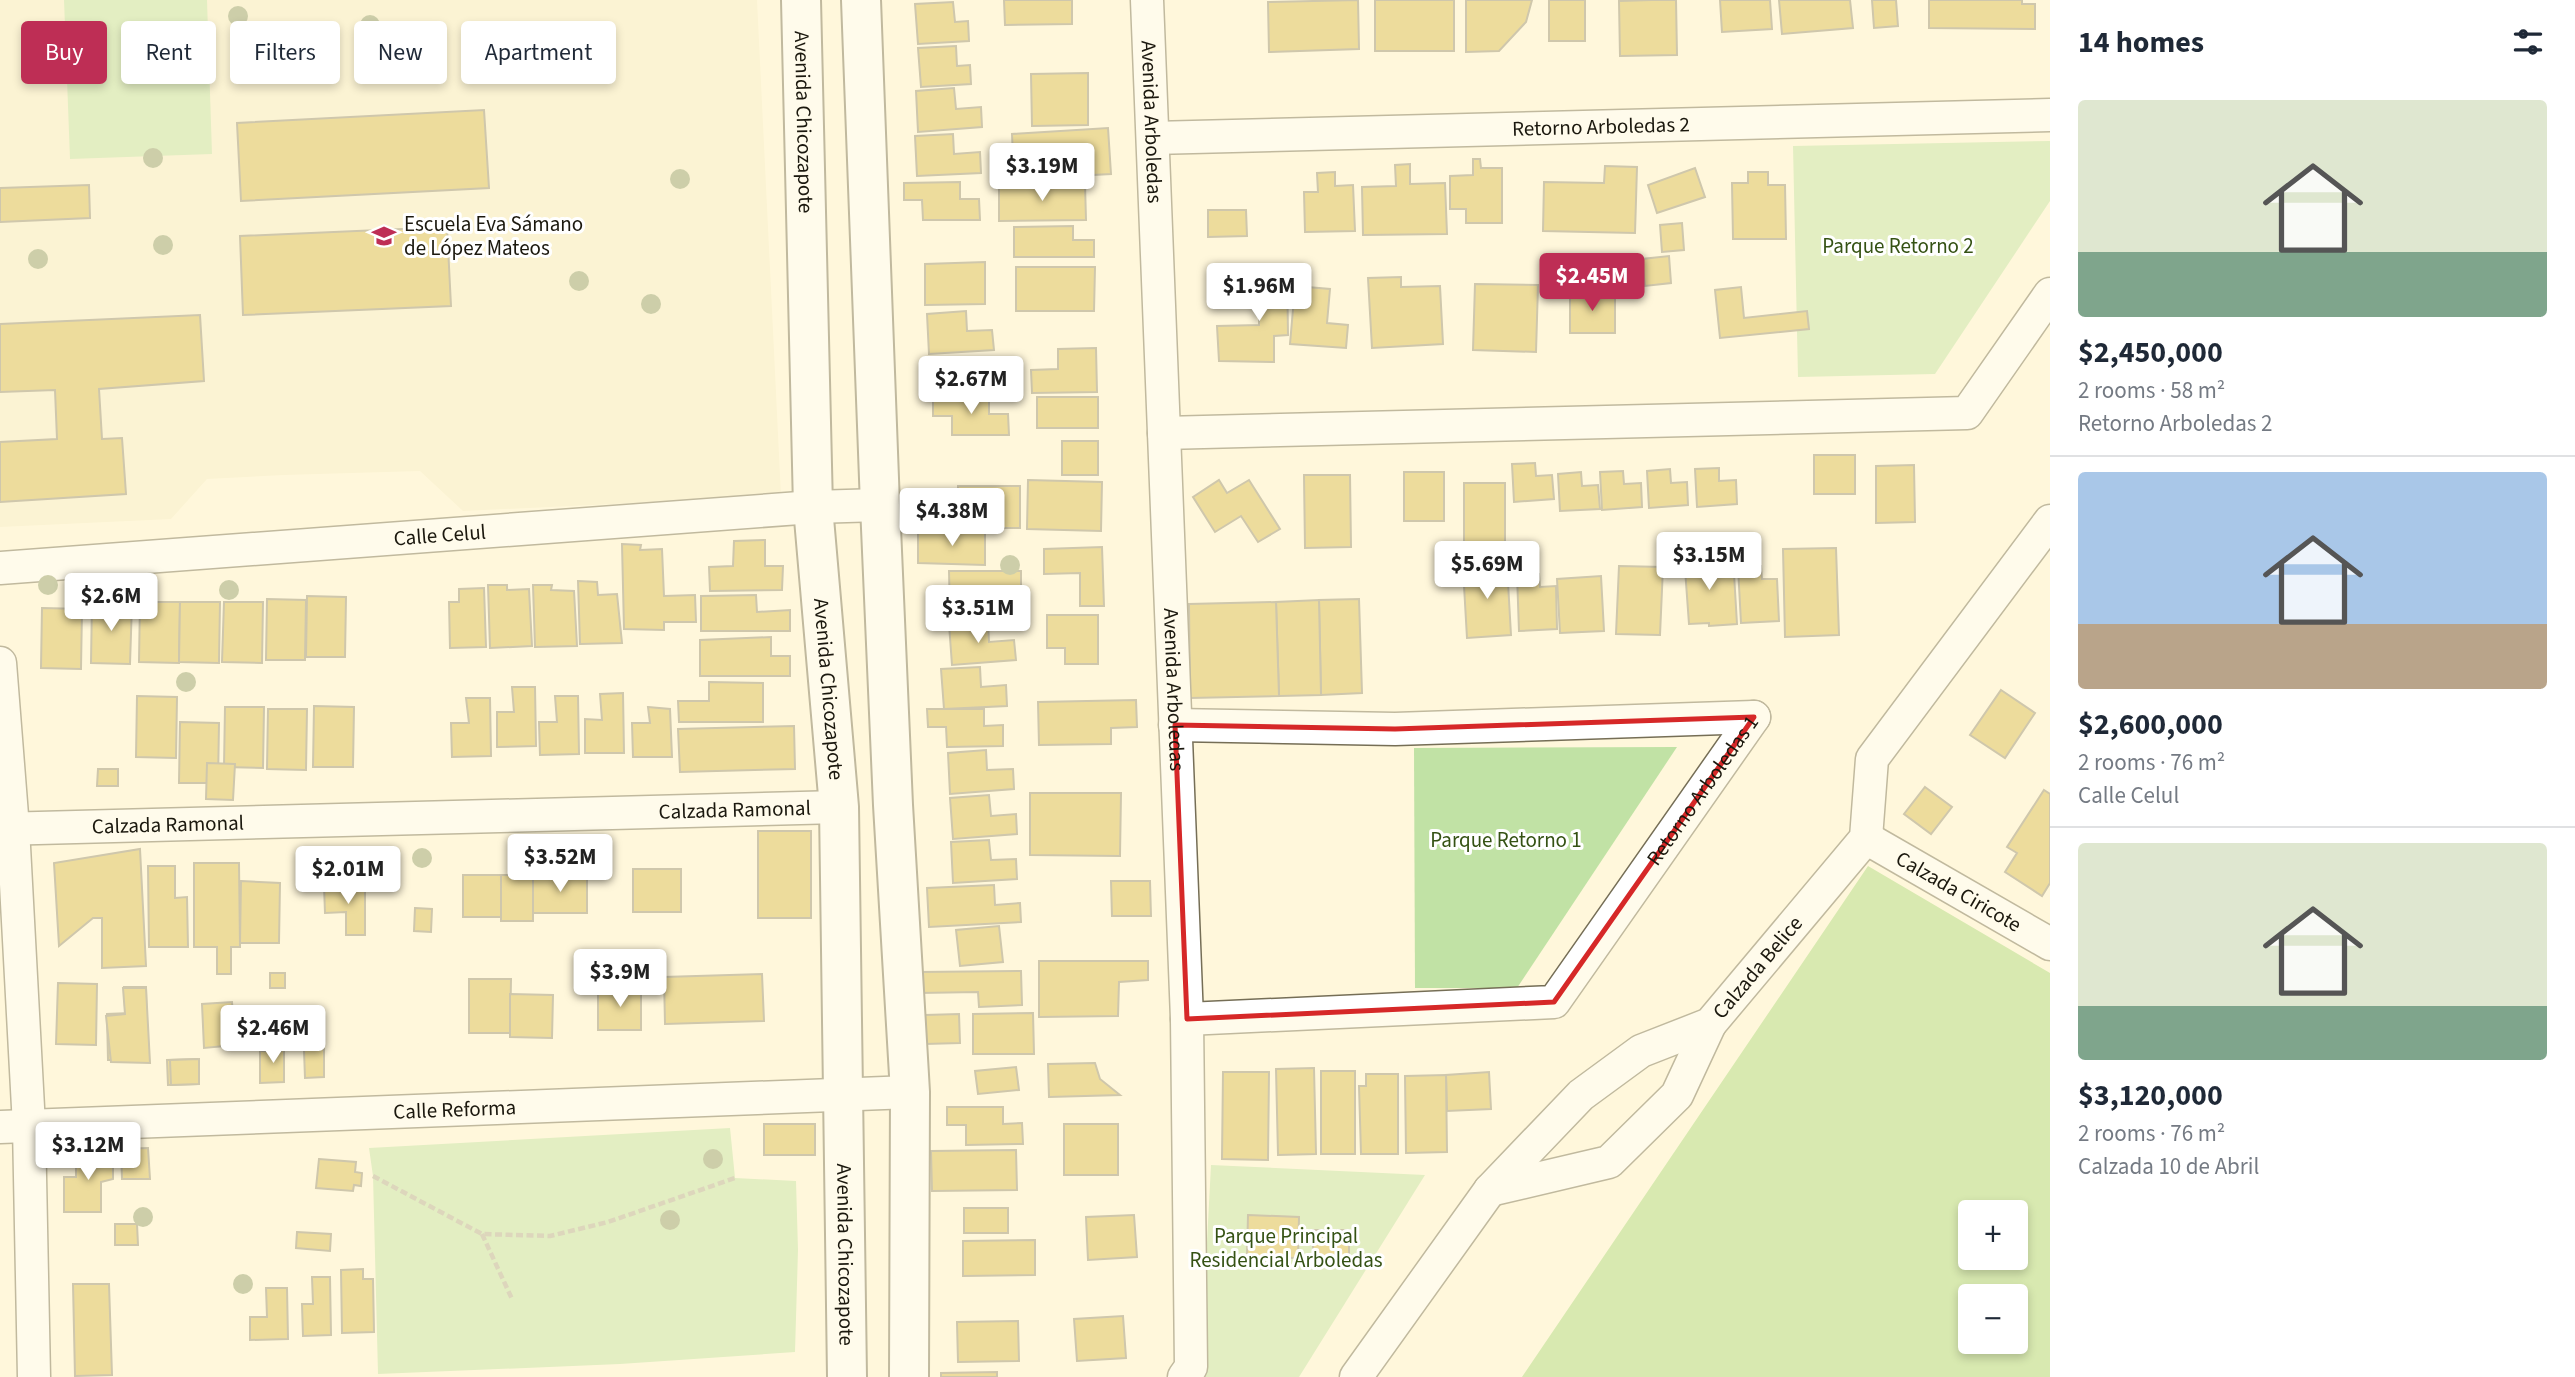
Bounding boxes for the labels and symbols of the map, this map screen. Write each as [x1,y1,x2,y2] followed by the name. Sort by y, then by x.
[787,30,821,214] street label: Avenida Chicozapote
[1134,40,1170,204] street label: Avenida Arboledas
[1512,109,1690,144] street label: Retorno Arboledas 2
[985,144,1099,203] pin: $3.19M
[404,209,583,263] place label: Escuela Eva Sámano de López Mateos
[370,222,398,250] school or university icon: Escuela Eva Sámano de López Mateos
[1822,231,1974,261] park label: Parque Retorno 2
[1535,254,1649,313] pin: $2.45M
[1202,264,1316,323] pin: $1.96M
[914,356,1028,416] pin: $2.67M
[895,489,1009,548] pin: $4.38M
[393,517,487,553] street label: Calle Celul
[1652,532,1766,592] pin: $3.15M
[1430,542,1544,601] pin: $5.69M
[62,574,160,633] pin: $2.6M
[921,586,1035,645] pin: $3.51M
[806,597,852,781] street label: Avenida Chicozapote
[1156,607,1192,772] street label: Avenida Arboledas
[1639,709,1766,872] street label: Retorno Arboledas 1
[658,793,811,827] street label: Calzada Ramonal
[91,808,244,842] street label: Calzada Ramonal
[1430,825,1582,855] park label: Parque Retorno 1
[503,834,617,894] pin: $3.52M
[1890,843,2027,939] street label: Calzada Ciricote
[291,846,405,906] pin: $2.01M
[1705,909,1810,1025] street label: Calzada Belice
[571,950,669,1009] pin: $3.9M
[216,1006,330,1065] pin: $2.46M
[393,1092,517,1127] street label: Calle Reforma
[31,1122,145,1182] pin: $3.12M
[829,1163,862,1346] street label: Avenida Chicozapote
[1189,1221,1383,1275] park label: Parque Principal Residencial Arboledas

